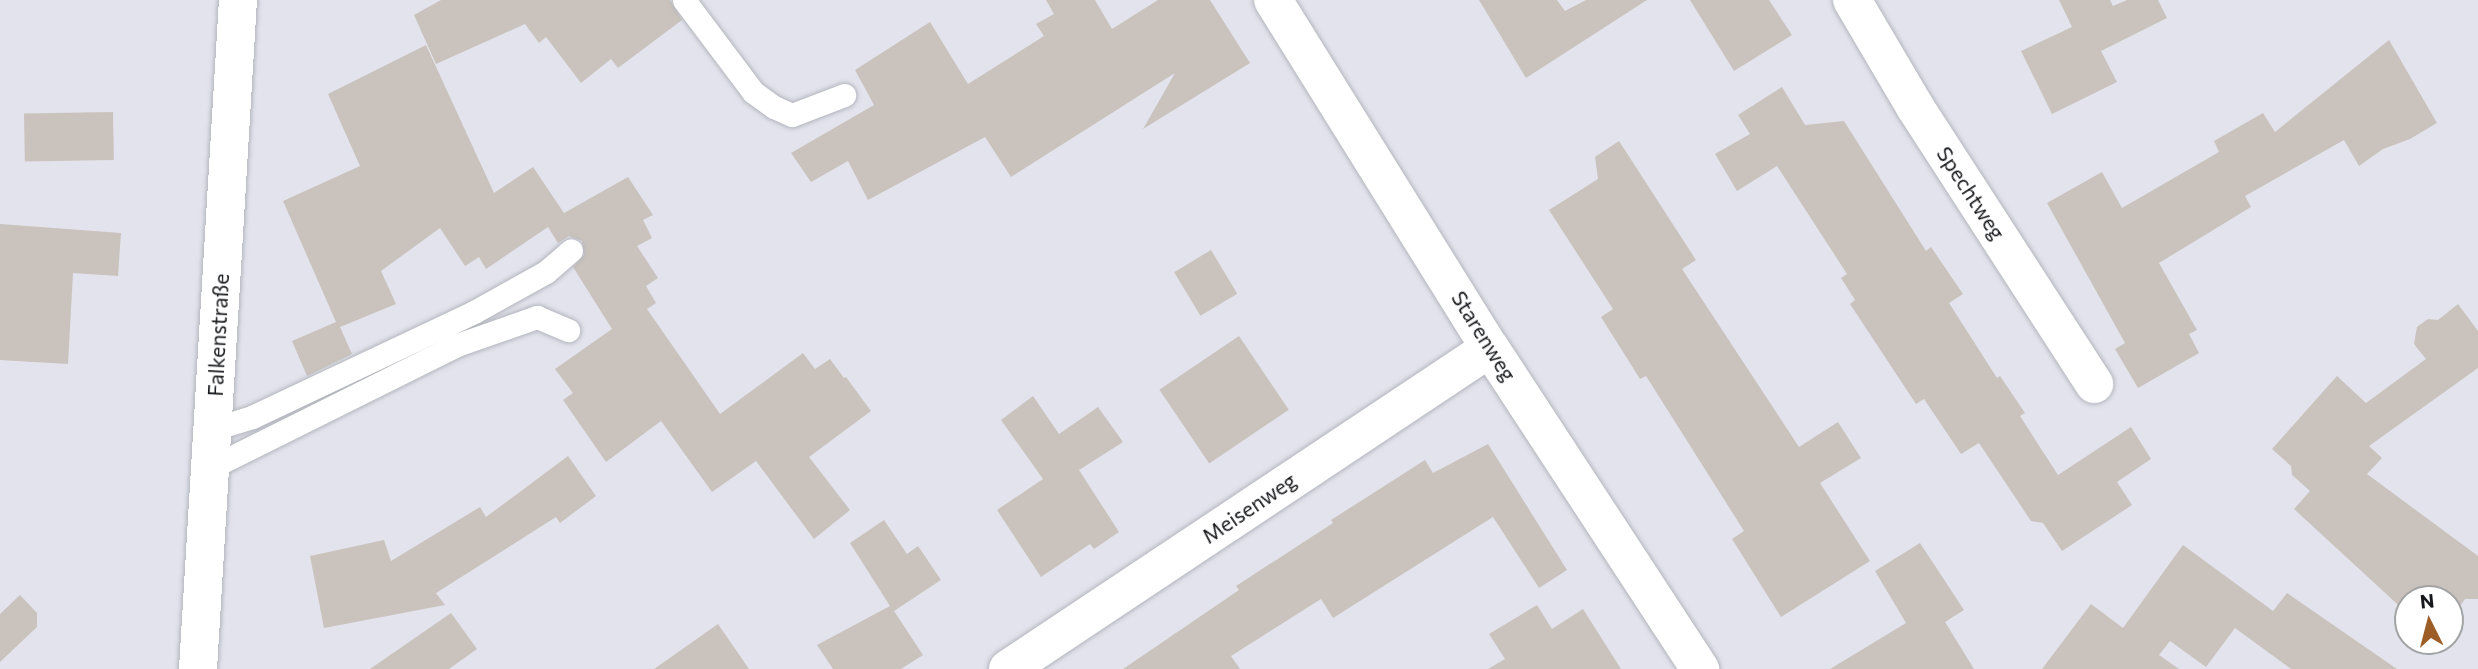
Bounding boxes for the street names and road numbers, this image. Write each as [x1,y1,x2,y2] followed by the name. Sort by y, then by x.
[1932,142,2010,244] street label: Spechtweg
[202,273,234,397] street label: Falkenstraße
[1446,286,1522,386] street label: Starenweg
[1197,467,1301,549] street label: Meisenweg

